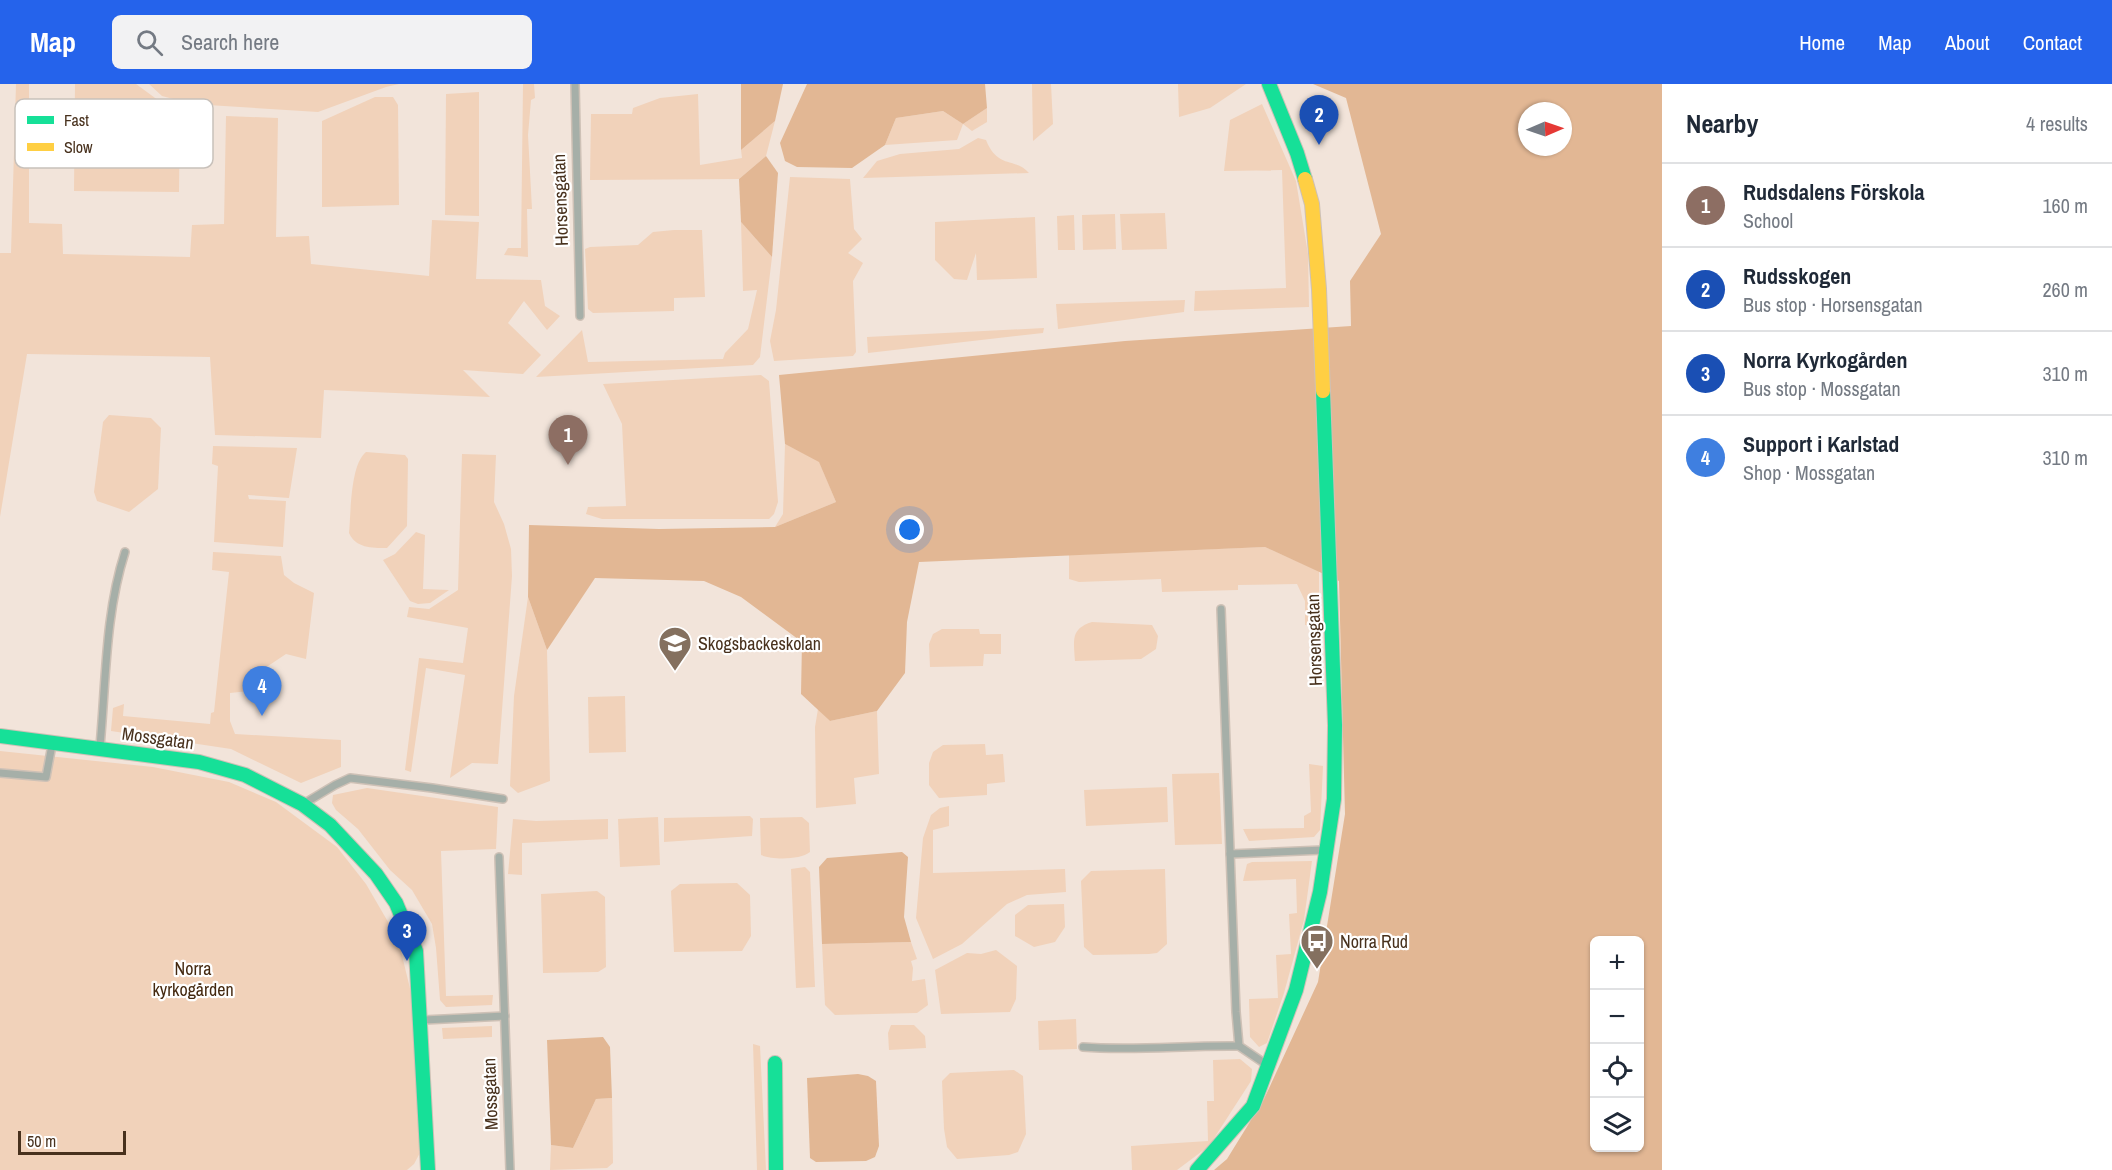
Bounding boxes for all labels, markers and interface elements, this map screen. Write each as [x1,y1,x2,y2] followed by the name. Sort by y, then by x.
[112,15,532,69] search box
[30,23,76,61] text: Map
[133,26,166,59] icon: search
[181,27,279,57] text: Search here
[1799,28,1845,57] text: Home
[1878,28,1912,57] text: Map
[1945,28,1990,57] text: About
[2023,28,2082,57] text: Contact
[1300,95,1338,145] pin: 2
[15,99,213,168] legend
[1518,102,1572,156] north arrow
[1686,106,1758,141] text: Nearby
[64,109,89,131] text: Fast
[2026,110,2088,137] text: 4 results
[64,136,93,158] text: Slow
[546,154,574,246] street label: Horsensgatan
[1743,177,1925,207] text: Rudsdalens Förskola
[1701,192,1710,219] text: 1
[2042,192,2088,219] text: 160 m
[1743,207,1793,234] text: School
[1743,261,1851,291] text: Rudsskogen
[1701,276,1710,303] text: 2
[2042,276,2088,303] text: 260 m
[1743,291,1923,318] text: Bus stop · Horsensgatan
[1743,345,1907,375] text: Norra Kyrkogården
[1701,360,1710,387] text: 3
[2042,360,2088,387] text: 310 m
[1743,375,1901,402] text: Bus stop · Mossgatan
[548,416,588,465] pin: 1
[1743,429,1899,459] text: Support i Karlstad
[1701,444,1710,471] text: 4
[2042,444,2088,471] text: 310 m
[1743,459,1875,486] text: Shop · Mossgatan
[895,515,924,544] your location
[1300,594,1328,686] street label: Horsensgatan
[657,625,693,672] school or university icon: Skogsbackeskolan
[698,631,821,656] place label: Skogsbackeskolan
[242,666,282,716] pin: 4
[121,721,195,755] street label: Mossgatan
[388,912,426,961] pin: 3
[1299,923,1335,970] bus stop icon: Norra Rud
[1340,929,1408,954] place label: Norra Rud
[1590,936,1644,1152] map controls
[1590,936,1644,990] button: +
[152,956,234,1002] park label: Norra kyrkogården
[1590,990,1644,1044] button: −
[1590,1044,1644,1098] button: locate
[476,1057,504,1131] street label: Mossgatan
[1590,1098,1644,1152] button: layers
[18,1128,126,1156] scale bar
[27,1130,56,1152] text: 50 m

